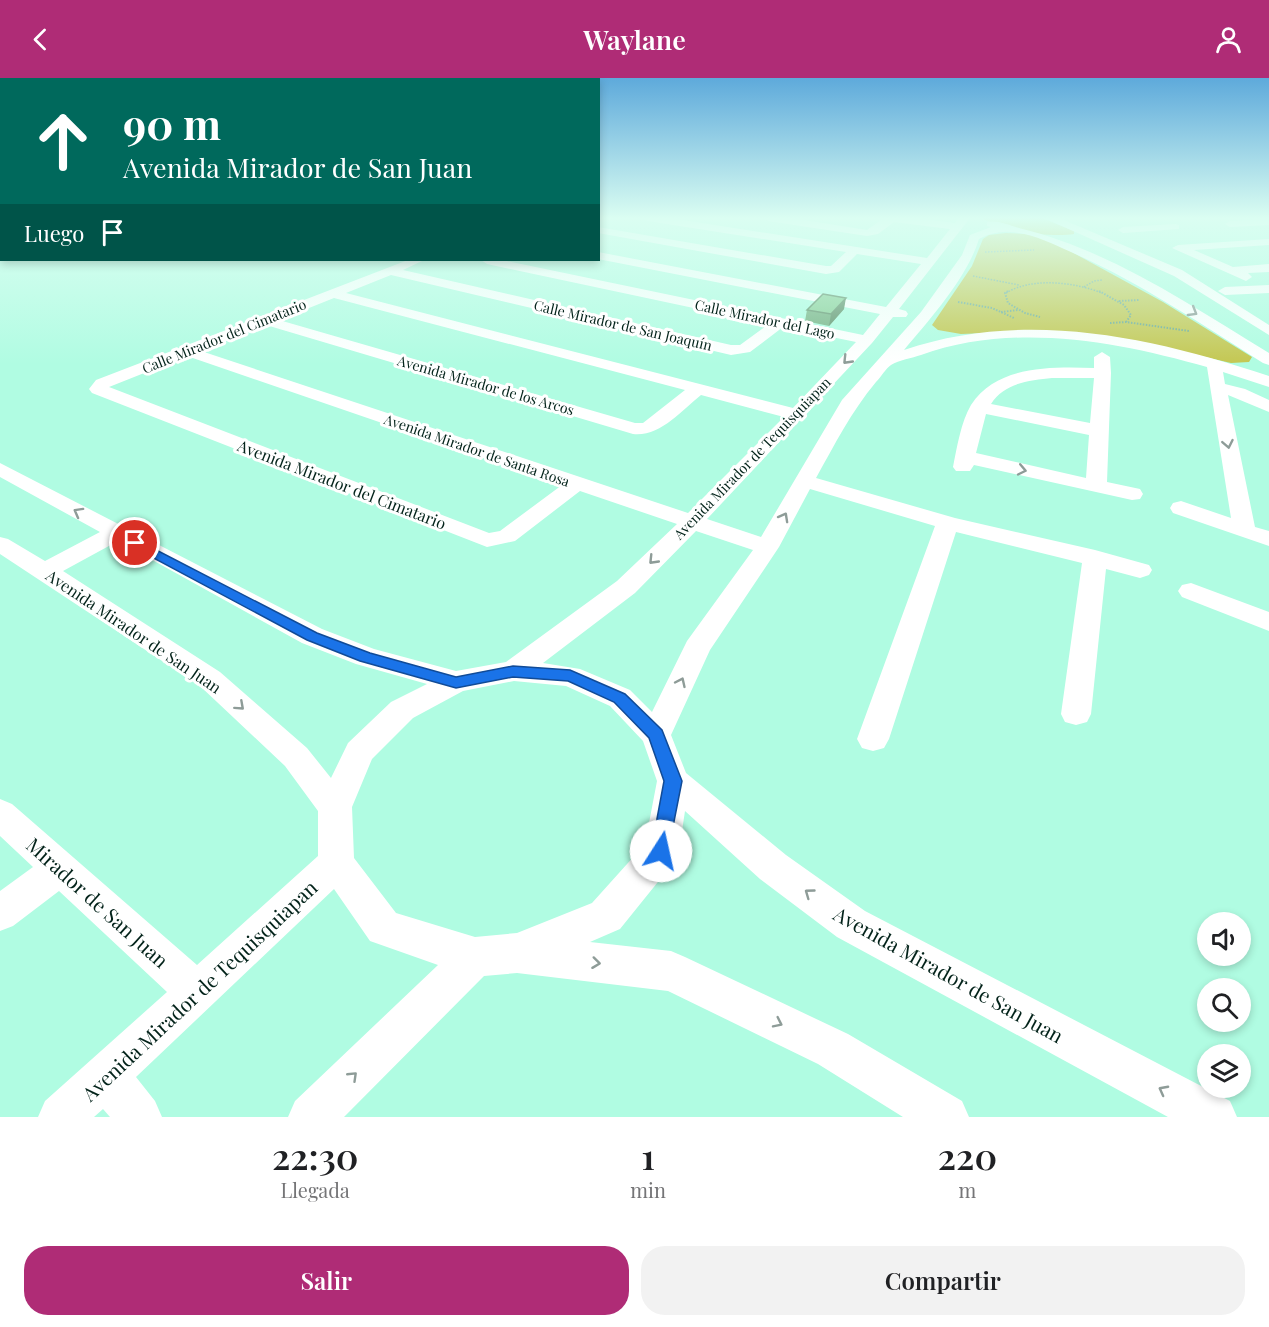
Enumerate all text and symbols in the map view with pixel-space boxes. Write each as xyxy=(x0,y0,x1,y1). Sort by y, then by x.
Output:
text: Waylane xyxy=(583,21,686,57)
icon: back xyxy=(24,23,57,56)
icon: person xyxy=(1212,23,1245,56)
text: 90 m xyxy=(123,95,221,151)
icon: ahead xyxy=(24,102,102,180)
text: Avenida Mirador de San Juan xyxy=(123,149,472,185)
icon: arrive xyxy=(96,216,129,249)
text: Luego xyxy=(24,218,84,248)
street label: Calle Mirador del Cimatario xyxy=(139,294,309,378)
street label: Calle Mirador de San Joaquín xyxy=(532,295,715,355)
street label: Calle Mirador del Lago xyxy=(693,295,837,343)
one-way arrow xyxy=(1187,305,1197,317)
street label: Avenida Mirador de los Arcos xyxy=(395,350,576,419)
one-way arrow xyxy=(844,353,855,364)
street label: Avenida Mirador de Tequisquiapan xyxy=(669,372,835,544)
street label: Avenida Mirador de Santa Rosa xyxy=(381,409,572,491)
street label: Avenida Mirador del Cimatario xyxy=(234,434,449,534)
one-way arrow xyxy=(1221,439,1234,449)
one-way arrow xyxy=(1017,463,1027,476)
one-way arrow xyxy=(74,508,85,519)
one-way arrow xyxy=(777,512,788,523)
pin xyxy=(109,517,160,568)
icon: arrive xyxy=(118,526,151,559)
one-way arrow xyxy=(649,553,660,564)
street label: Avenida Mirador de San Juan xyxy=(41,564,226,698)
one-way arrow xyxy=(674,677,686,688)
one-way arrow xyxy=(233,699,244,710)
position arrow xyxy=(629,819,693,883)
street label: Mirador de San Juan xyxy=(21,831,175,973)
street label: Avenida Mirador de Tequisquiapan xyxy=(75,874,322,1107)
one-way arrow xyxy=(804,890,815,901)
street label: Avenida Mirador de San Juan xyxy=(828,899,1069,1049)
map controls xyxy=(1197,912,1251,1098)
button: sound xyxy=(1197,912,1251,966)
one-way arrow xyxy=(591,956,600,968)
button: search xyxy=(1197,978,1251,1032)
one-way arrow xyxy=(772,1015,783,1027)
button: layers xyxy=(1197,1044,1251,1098)
one-way arrow xyxy=(346,1072,356,1083)
one-way arrow xyxy=(1158,1086,1169,1097)
text: 22:30 xyxy=(272,1131,358,1179)
text: 1 xyxy=(641,1131,655,1179)
text: 220 xyxy=(938,1131,997,1179)
text: Llegada xyxy=(281,1176,350,1203)
text: min xyxy=(630,1176,666,1203)
text: m xyxy=(959,1176,976,1203)
button: Salir xyxy=(24,1246,629,1315)
button: Compartir xyxy=(641,1246,1245,1315)

